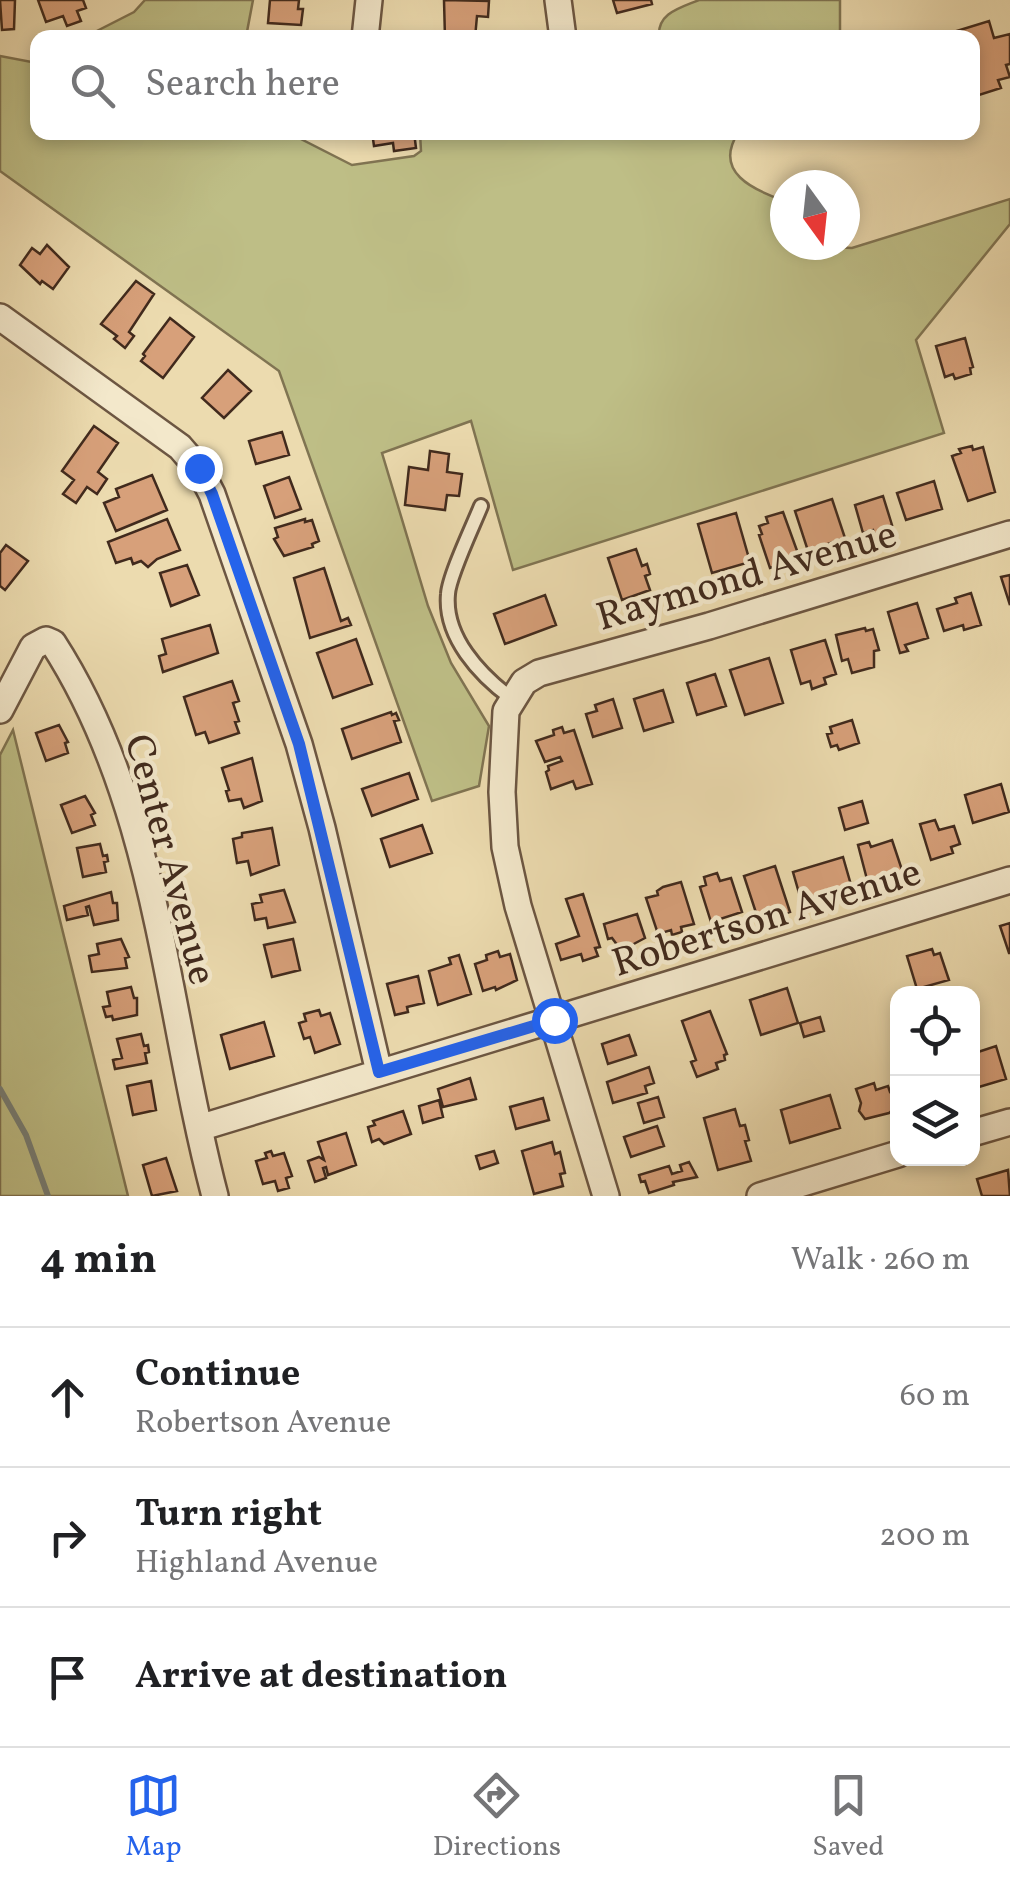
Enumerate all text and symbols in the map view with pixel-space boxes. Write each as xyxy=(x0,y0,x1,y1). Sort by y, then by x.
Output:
search box xyxy=(30,30,980,140)
icon: search xyxy=(65,58,120,113)
text: Search here xyxy=(145,59,340,112)
north arrow xyxy=(770,170,860,260)
route end xyxy=(177,446,223,492)
street label: Raymond Avenue xyxy=(591,508,904,647)
street label: Center Avenue xyxy=(108,729,228,991)
street label: Robertson Avenue xyxy=(606,846,928,993)
map controls xyxy=(890,986,980,1166)
button: locate xyxy=(890,986,980,1076)
route start xyxy=(532,998,578,1044)
button: layers xyxy=(890,1076,980,1166)
text: 4 min xyxy=(40,1232,157,1291)
text: Walk · 260 m xyxy=(791,1239,970,1283)
text: Continue xyxy=(135,1349,300,1402)
icon: ahead xyxy=(40,1370,95,1425)
text: 60 m xyxy=(900,1375,970,1419)
text: Robertson Avenue xyxy=(135,1402,391,1446)
text: Turn right xyxy=(135,1489,322,1542)
icon: right xyxy=(40,1510,95,1565)
text: 200 m xyxy=(879,1515,970,1559)
text: Highland Avenue xyxy=(135,1542,378,1586)
icon: arrive xyxy=(40,1650,95,1705)
text: Arrive at destination xyxy=(135,1651,508,1704)
tab: Map xyxy=(126,1768,182,1867)
tab: Directions xyxy=(433,1768,561,1867)
tab: Saved xyxy=(812,1768,884,1867)

